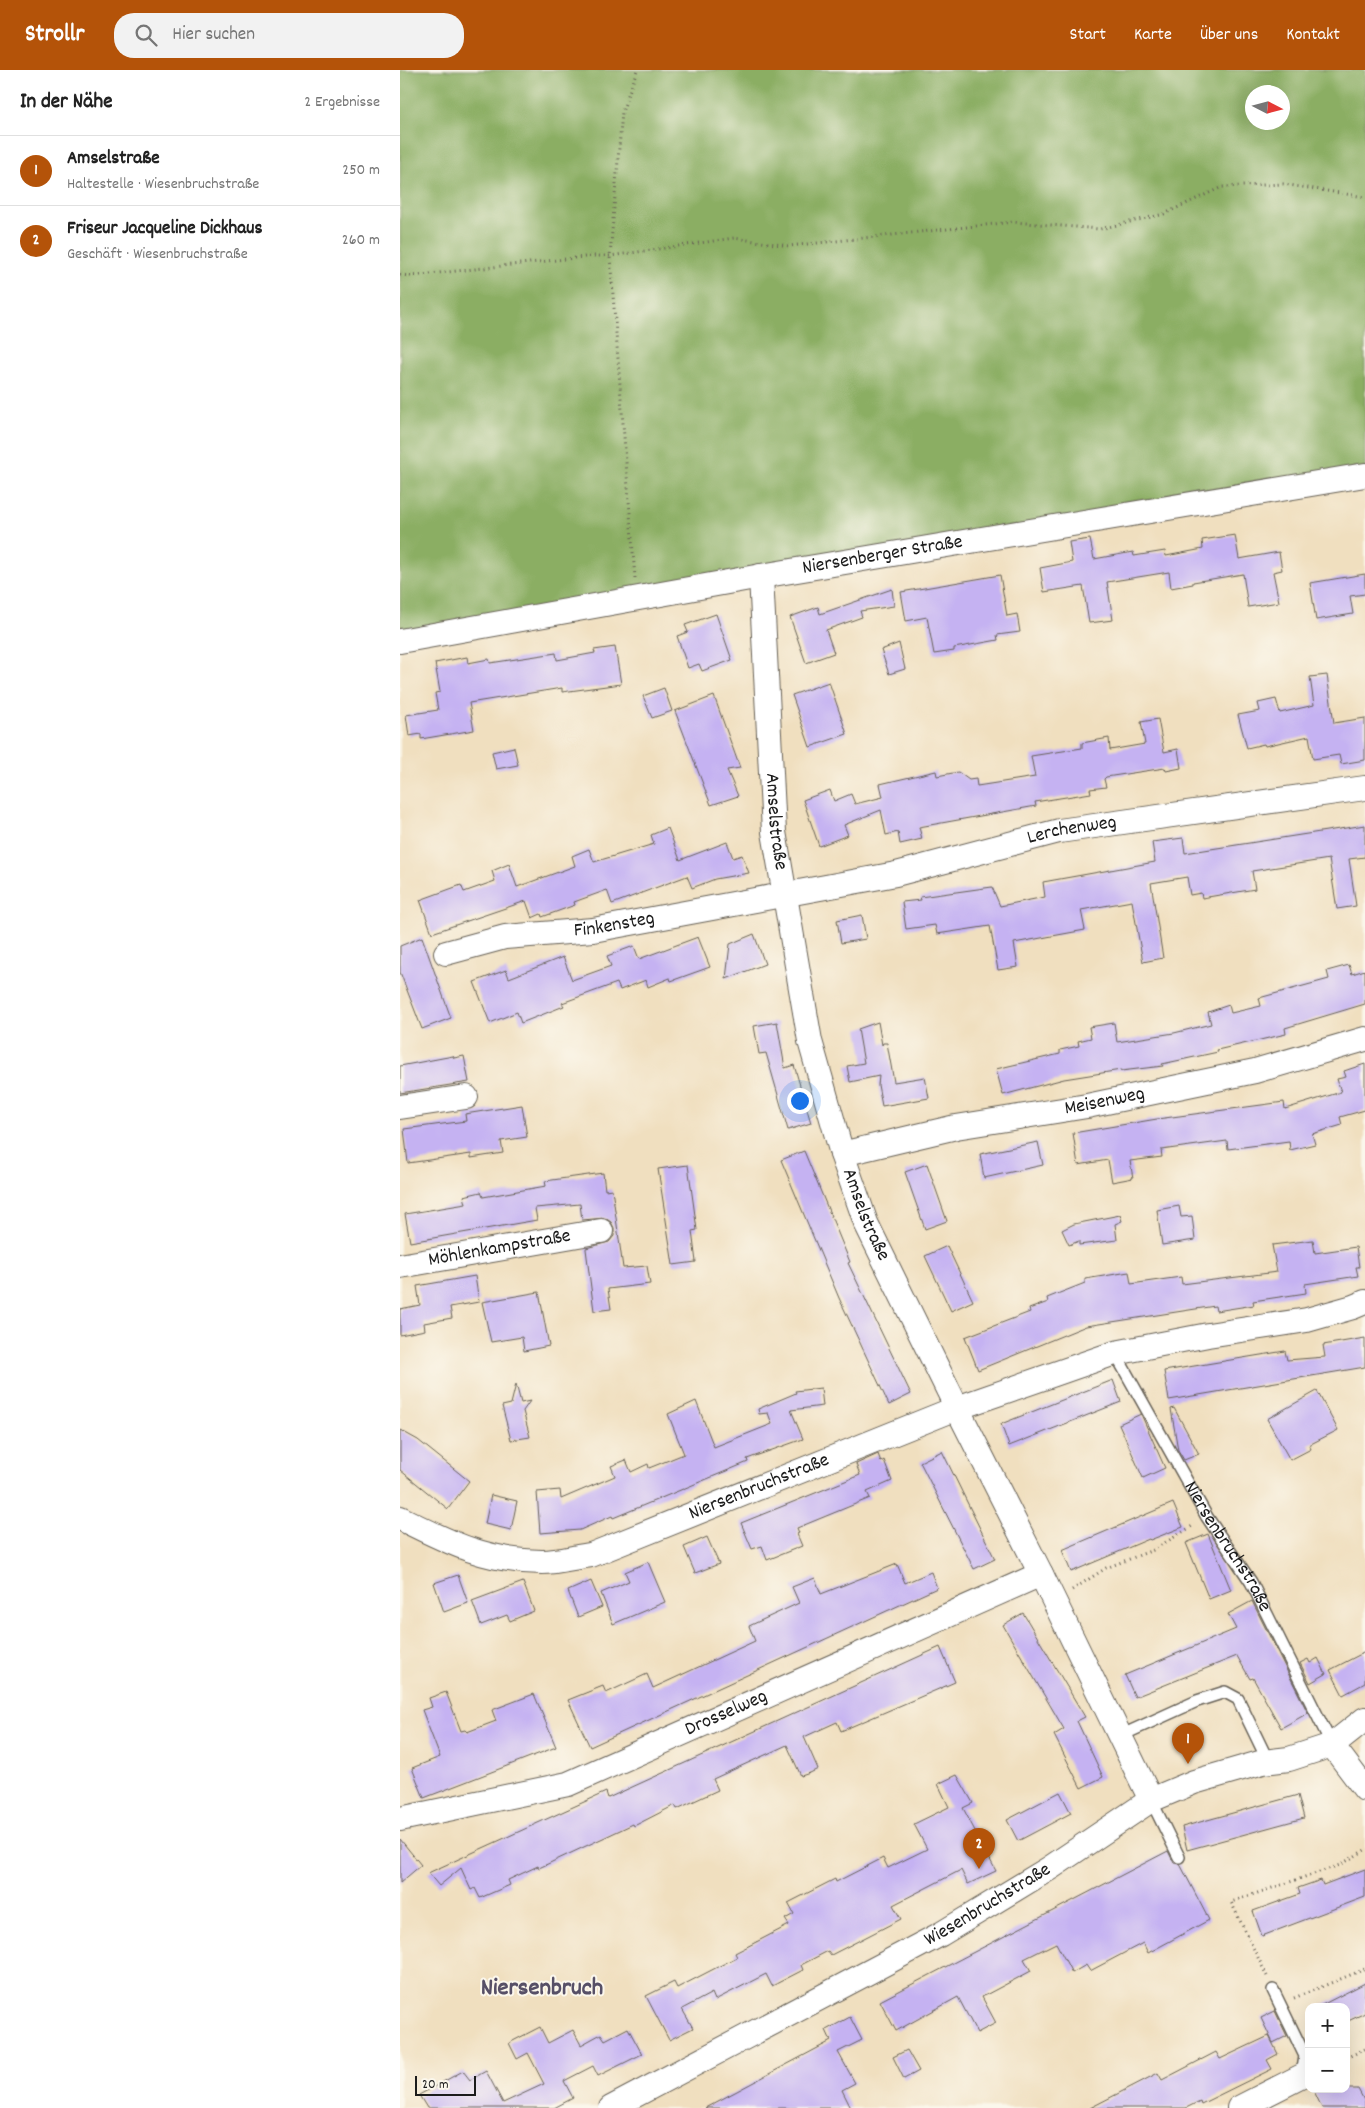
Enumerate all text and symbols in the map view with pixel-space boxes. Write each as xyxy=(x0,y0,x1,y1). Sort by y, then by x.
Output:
search box xyxy=(114,13,464,58)
text: Strollr xyxy=(25,18,84,52)
icon: search xyxy=(132,21,160,49)
text: Hier suchen xyxy=(172,22,255,49)
text: Start xyxy=(1070,23,1106,48)
text: Karte xyxy=(1134,23,1172,48)
text: Über uns xyxy=(1200,23,1258,48)
text: Kontakt xyxy=(1286,23,1340,48)
north arrow xyxy=(1245,85,1290,130)
text: In der Nähe xyxy=(20,88,112,118)
text: 2 Ergebnisse xyxy=(304,91,380,114)
text: Amselstraße xyxy=(67,146,160,173)
text: 1 xyxy=(34,159,38,182)
text: 250 m xyxy=(342,159,380,182)
text: Haltestelle · Wiesenbruchstraße xyxy=(67,173,259,196)
text: Friseur Jacqueline Dickhaus xyxy=(67,216,262,243)
text: 2 xyxy=(33,229,40,252)
text: 260 m xyxy=(342,229,380,252)
text: Geschäft · Wiesenbruchstraße xyxy=(67,243,248,266)
street label: Niersenberger Straße xyxy=(800,528,965,583)
street label: Amselstraße xyxy=(757,772,794,872)
street label: Lerchenweg xyxy=(1024,809,1118,853)
street label: Finkensteg xyxy=(573,905,657,945)
street label: Meisenweg xyxy=(1063,1080,1147,1123)
your location xyxy=(787,1088,813,1114)
street label: Amselstraße xyxy=(834,1165,897,1266)
street label: Möhlenkampstraße xyxy=(426,1222,573,1275)
street label: Niersenbruchstraße xyxy=(685,1447,834,1528)
street label: Niersenbruchstraße xyxy=(1176,1476,1278,1617)
street label: Drosselweg xyxy=(681,1683,772,1744)
pin: 1 xyxy=(1172,1723,1204,1764)
pin: 2 xyxy=(963,1828,995,1869)
street label: Wiesenbruchstraße xyxy=(920,1856,1057,1954)
district label: Niersenbruch xyxy=(481,1971,603,2007)
map controls xyxy=(1305,2003,1350,2093)
button: + xyxy=(1305,2003,1350,2048)
button: − xyxy=(1305,2048,1350,2093)
scale bar xyxy=(415,2073,476,2096)
text: 20 m xyxy=(422,2075,449,2095)

